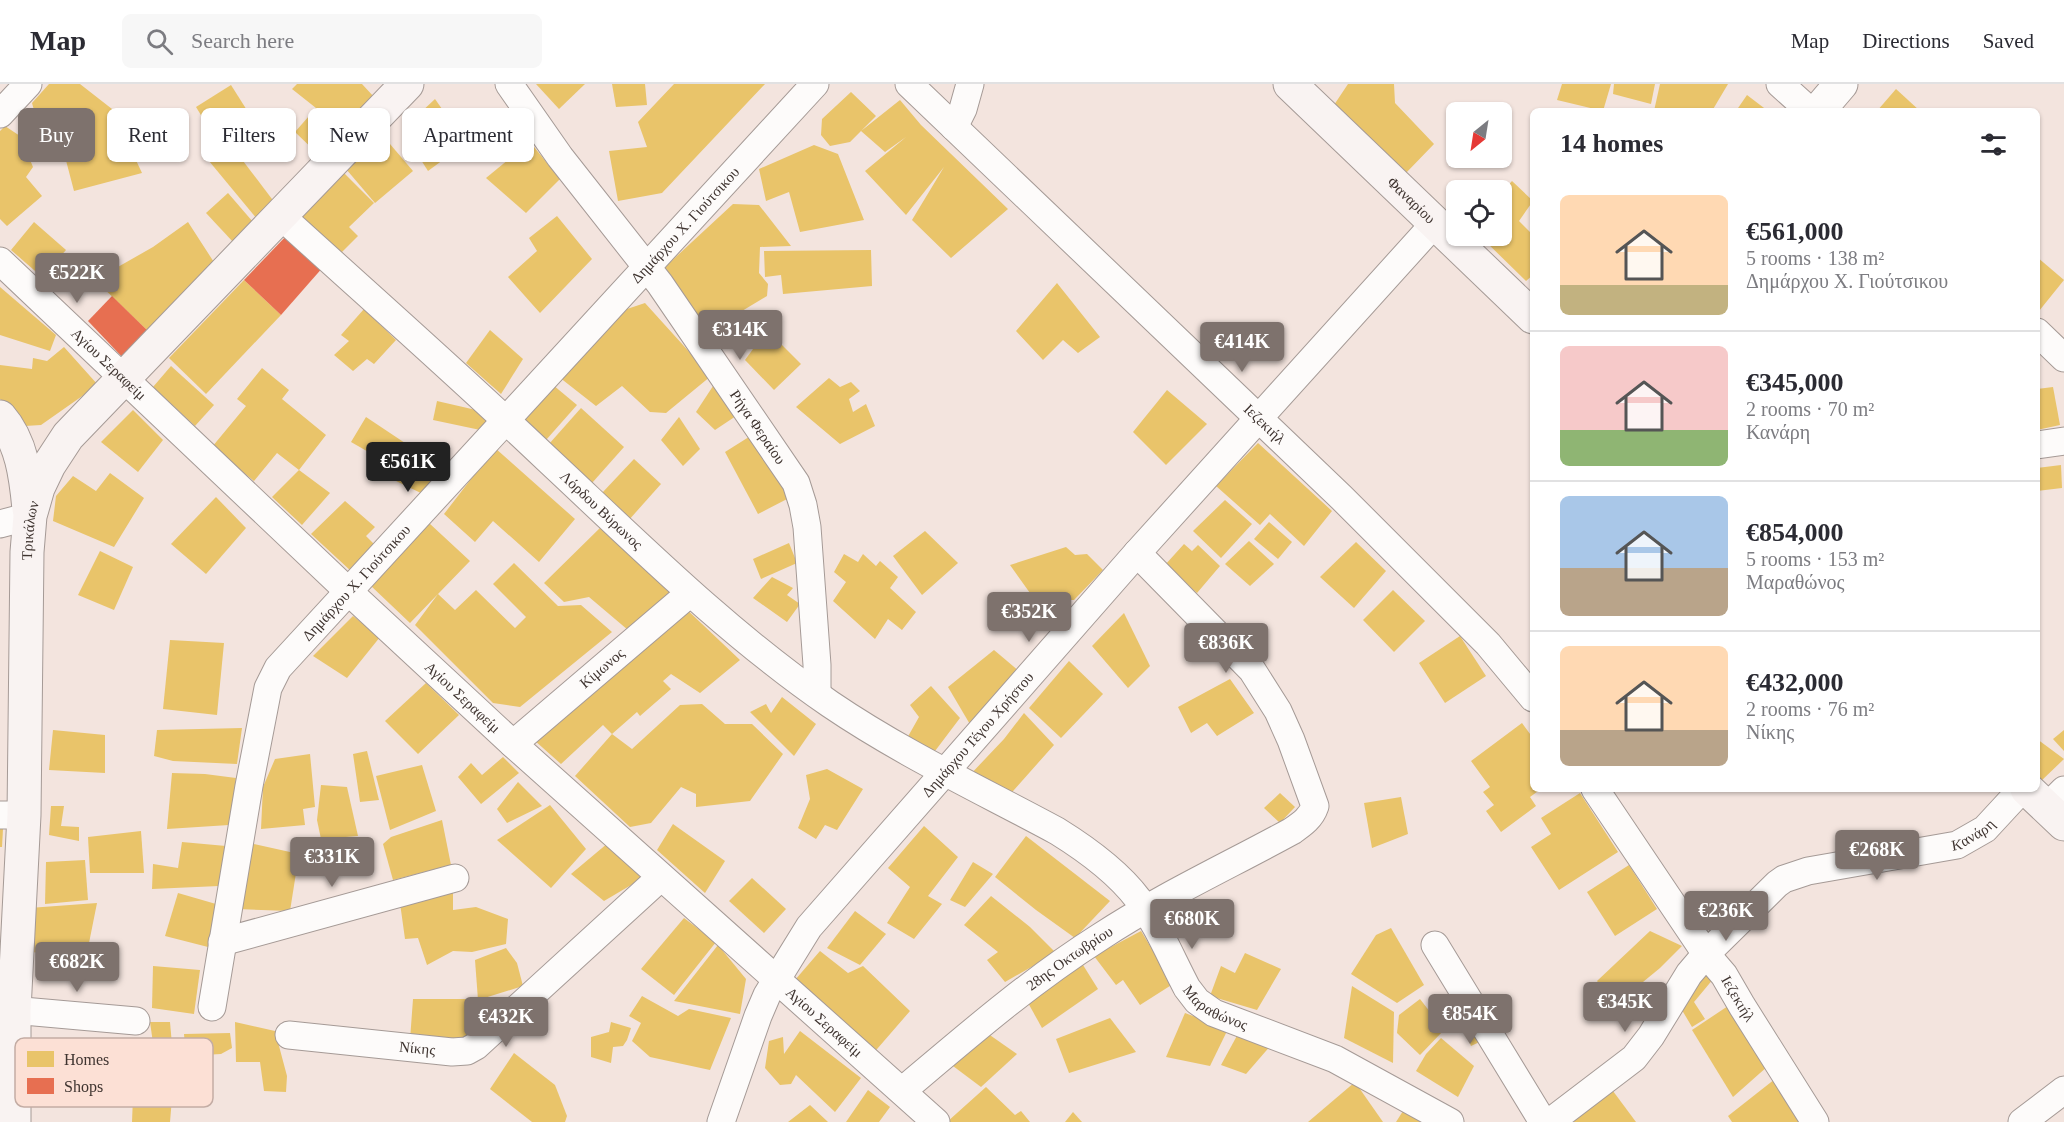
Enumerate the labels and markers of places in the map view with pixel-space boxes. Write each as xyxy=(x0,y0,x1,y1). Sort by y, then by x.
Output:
pin: €522K xyxy=(35,253,119,304)
pin: €314K xyxy=(698,310,782,361)
pin: €414K xyxy=(1200,322,1284,373)
pin: €561K xyxy=(366,442,450,493)
pin: €352K xyxy=(987,592,1071,643)
pin: €836K xyxy=(1184,623,1268,674)
pin: €268K xyxy=(1835,830,1919,881)
pin: €331K xyxy=(290,837,374,888)
pin: €236K xyxy=(1684,891,1768,942)
pin: €680K xyxy=(1150,899,1234,950)
pin: €682K xyxy=(35,942,119,993)
pin: €345K xyxy=(1583,982,1667,1033)
pin: €854K xyxy=(1428,994,1512,1045)
pin: €432K xyxy=(464,997,548,1048)

